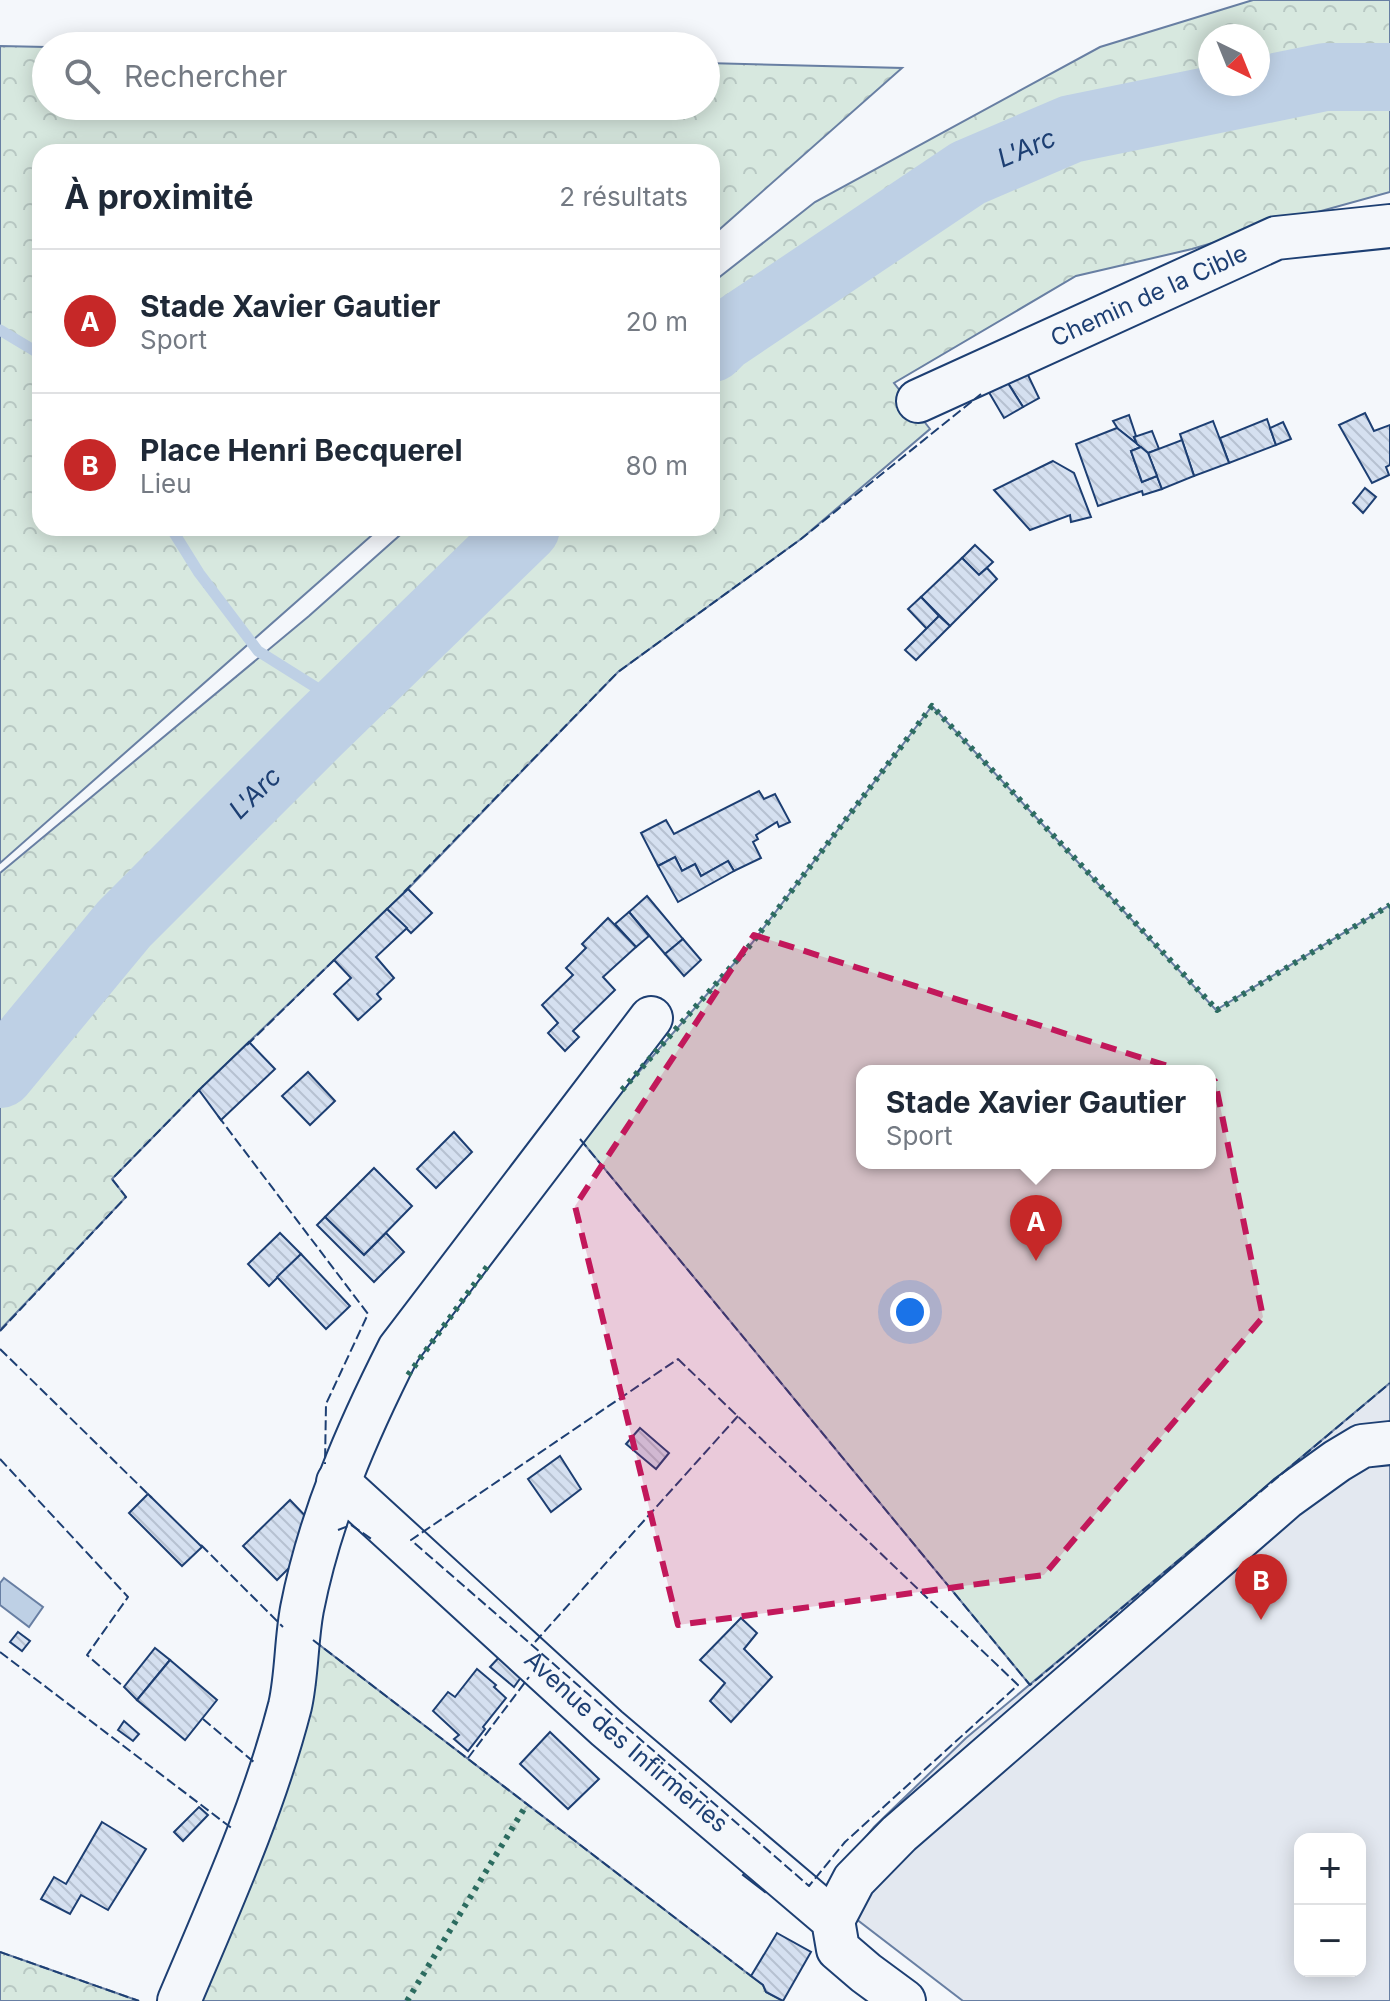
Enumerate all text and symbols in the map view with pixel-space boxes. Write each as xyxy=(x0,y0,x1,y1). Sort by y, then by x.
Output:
north arrow xyxy=(1198,24,1270,96)
search box xyxy=(32,32,720,120)
icon: search xyxy=(60,54,104,98)
text: Rechercher xyxy=(124,58,287,94)
water label: L'Arc xyxy=(993,121,1060,174)
text: À proximité xyxy=(64,176,254,217)
text: 2 résultats xyxy=(559,181,688,212)
street label: Chemin de la Cible xyxy=(1046,238,1252,353)
text: Stade Xavier Gautier xyxy=(140,288,441,324)
text: A xyxy=(80,306,100,337)
text: 20 m xyxy=(626,306,688,337)
text: Sport xyxy=(140,324,207,355)
text: Place Henri Becquerel xyxy=(140,432,463,468)
text: B xyxy=(81,450,99,481)
text: 80 m xyxy=(625,450,688,481)
text: Lieu xyxy=(140,468,192,499)
water label: L'Arc xyxy=(222,760,287,825)
popup xyxy=(856,1065,1216,1169)
text: Stade Xavier Gautier xyxy=(886,1084,1186,1120)
text: Sport xyxy=(886,1120,953,1151)
pin: A xyxy=(1010,1195,1062,1261)
your location xyxy=(890,1292,930,1332)
pin: B xyxy=(1235,1554,1287,1620)
street label: Avenue des Infirmeries xyxy=(519,1645,734,1838)
map controls xyxy=(1294,1833,1366,1977)
button: + xyxy=(1294,1833,1366,1905)
button: − xyxy=(1294,1905,1366,1977)

